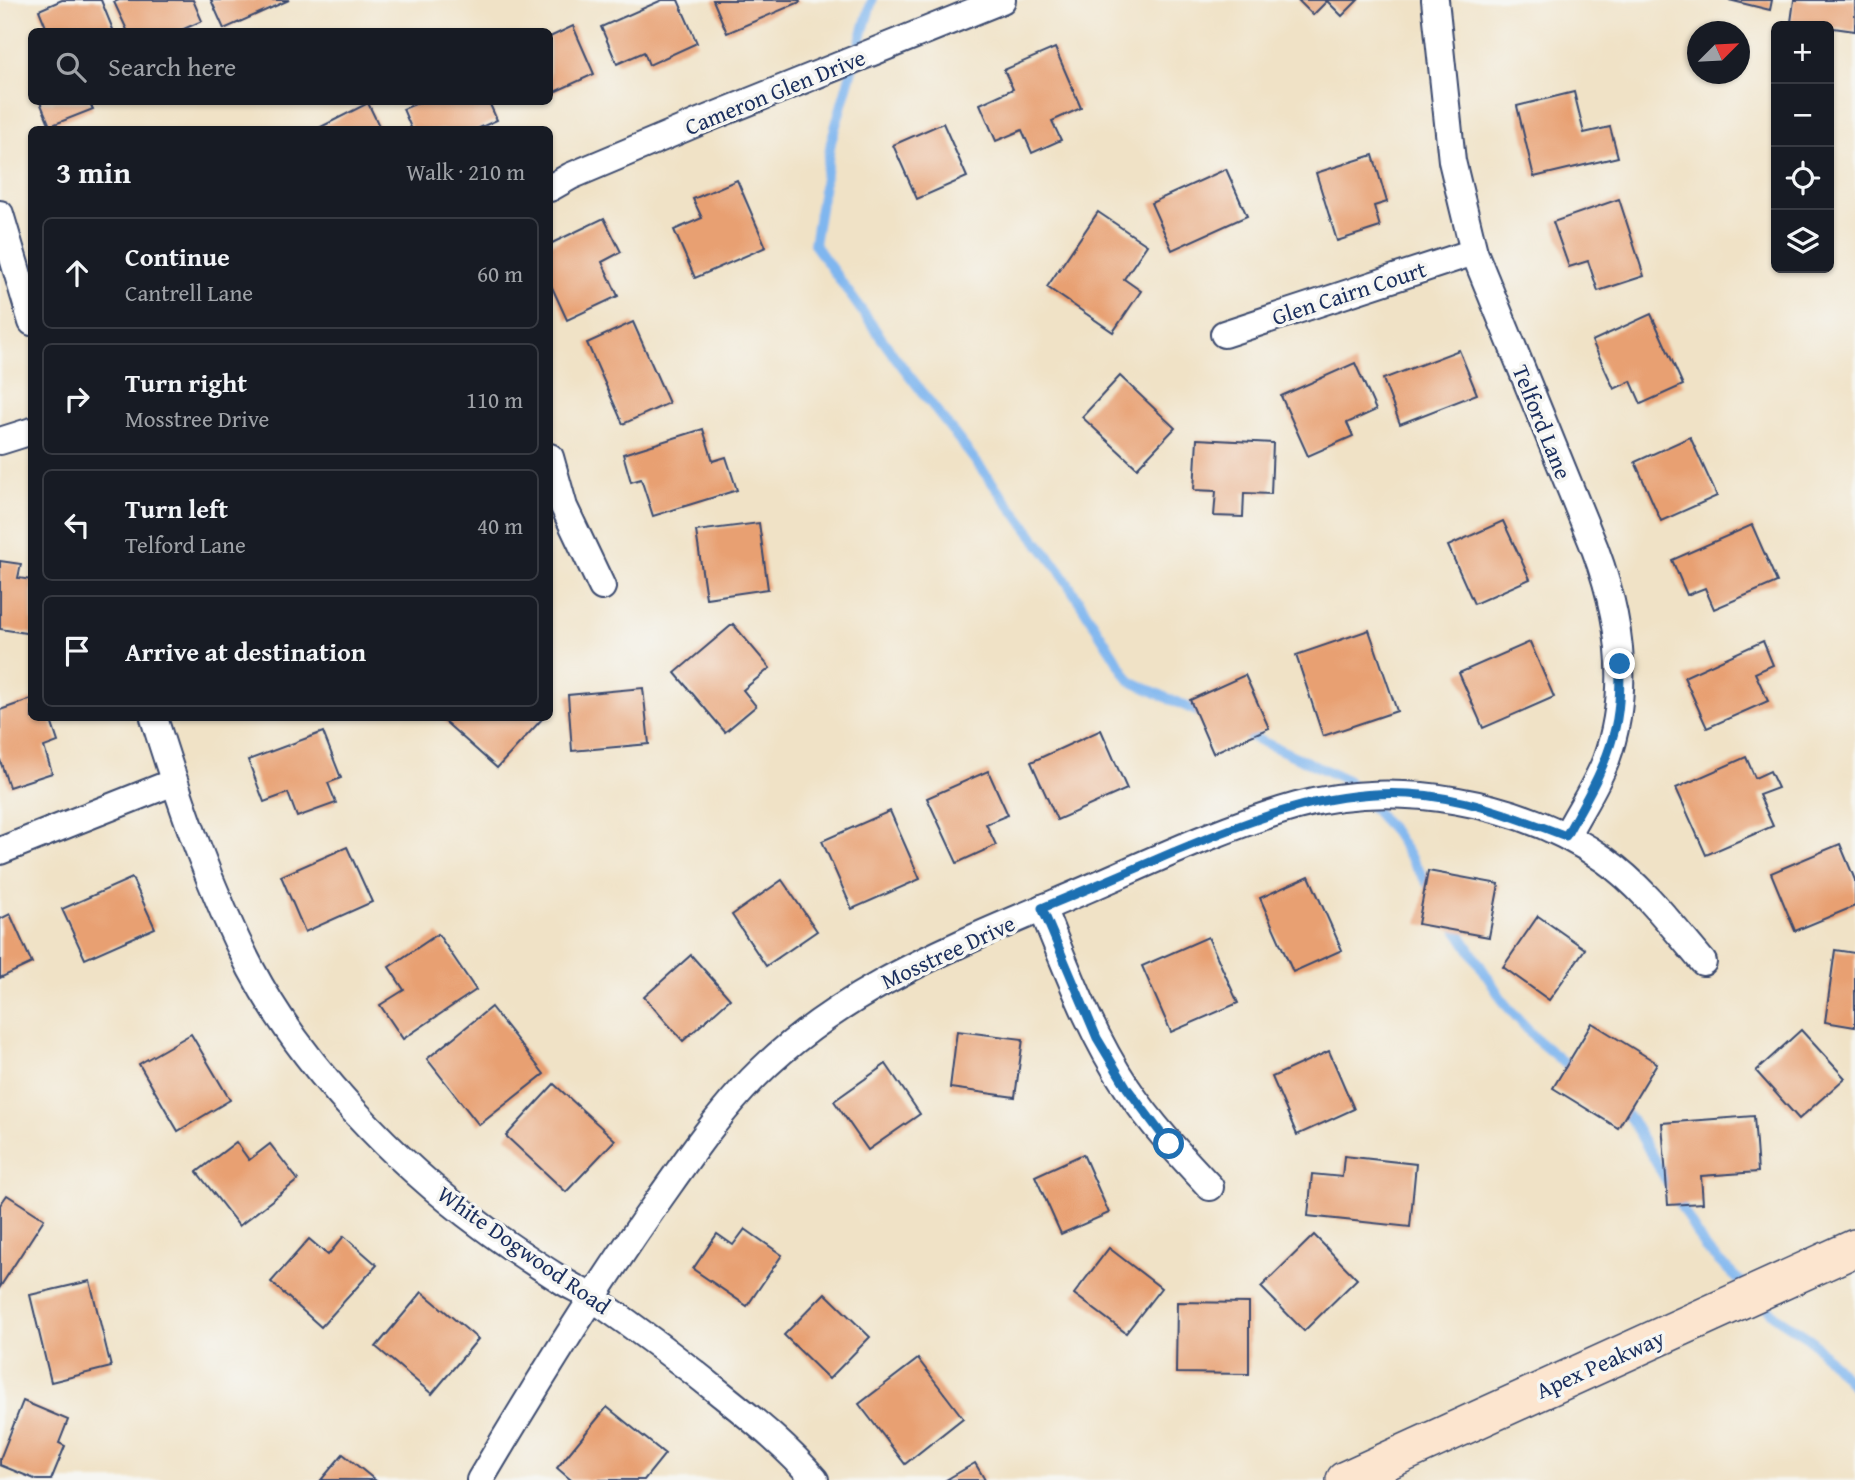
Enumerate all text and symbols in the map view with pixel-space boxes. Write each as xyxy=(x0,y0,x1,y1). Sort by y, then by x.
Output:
north arrow xyxy=(1687,21,1750,84)
map controls xyxy=(1771,21,1834,273)
button: + xyxy=(1771,21,1834,84)
search box xyxy=(28,28,553,105)
street label: Cameron Glen Drive xyxy=(680,40,870,143)
text: Search here xyxy=(108,47,236,86)
icon: search xyxy=(52,48,90,86)
button: − xyxy=(1771,84,1834,147)
button: locate xyxy=(1771,147,1834,210)
text: 3 min xyxy=(56,150,131,194)
text: Walk · 210 m xyxy=(406,155,525,188)
button: layers xyxy=(1771,210,1834,273)
text: Continue xyxy=(125,237,230,276)
street label: Glen Cairn Court xyxy=(1267,252,1430,333)
icon: ahead xyxy=(58,254,96,292)
text: 60 m xyxy=(477,257,523,290)
text: Cantrell Lane xyxy=(125,276,253,309)
street label: Telford Lane xyxy=(1505,360,1580,484)
text: Turn right xyxy=(125,363,247,402)
icon: right xyxy=(58,380,96,418)
text: 110 m xyxy=(466,383,523,416)
text: Mosstree Drive xyxy=(125,402,269,435)
text: Turn left xyxy=(125,489,228,528)
icon: left xyxy=(58,506,96,544)
text: 40 m xyxy=(477,509,523,542)
text: Telford Lane xyxy=(125,528,246,561)
icon: arrive xyxy=(58,632,96,670)
text: Arrive at destination xyxy=(125,632,366,671)
route end xyxy=(1604,648,1635,679)
street label: Mosstree Drive xyxy=(875,906,1020,997)
route start xyxy=(1153,1128,1184,1159)
street label: White Dogwood Road xyxy=(431,1177,618,1322)
street label: Apex Peakway xyxy=(1530,1320,1670,1407)

